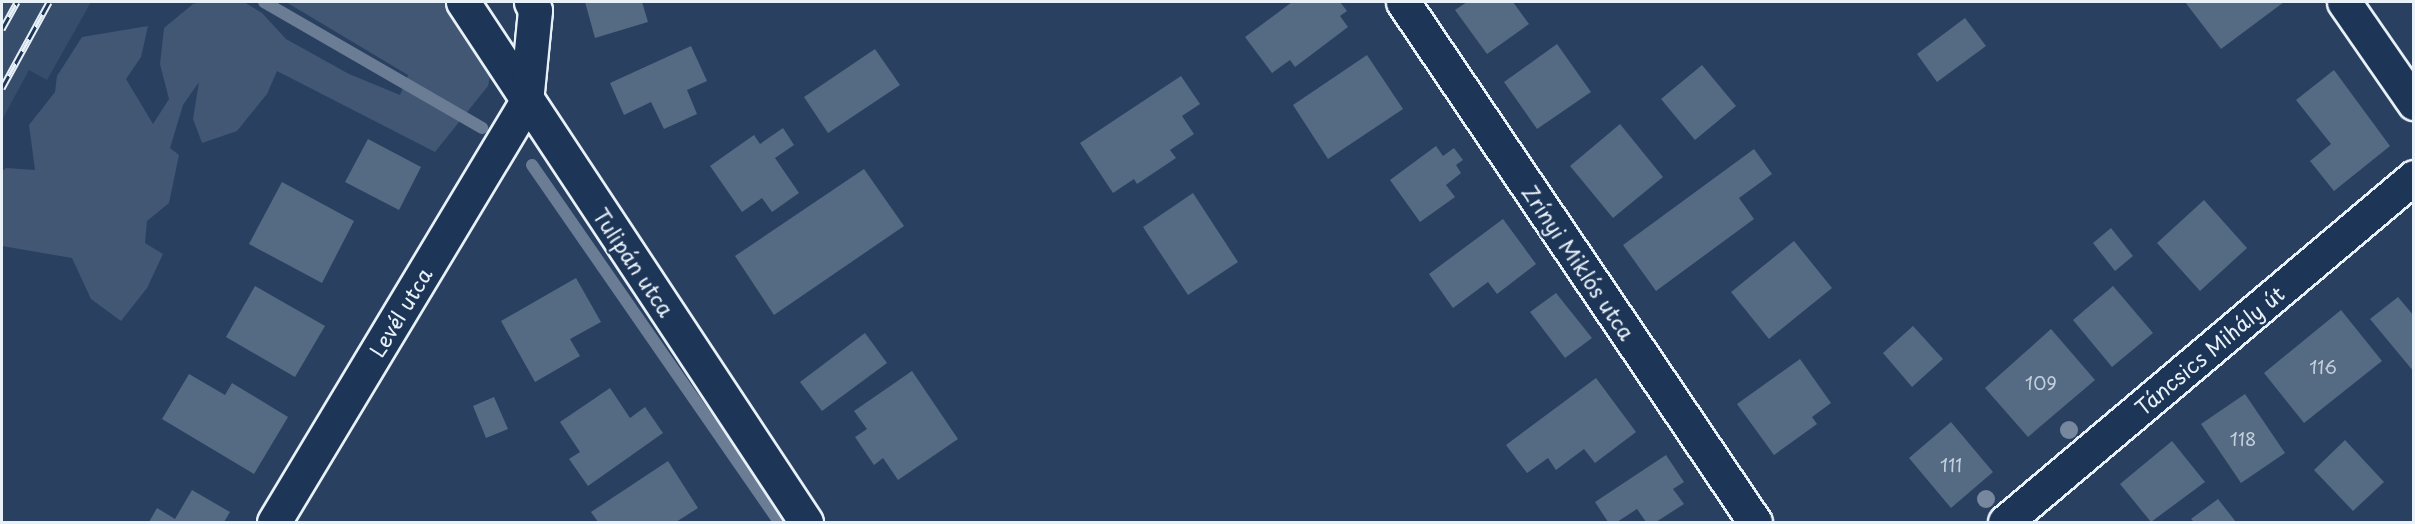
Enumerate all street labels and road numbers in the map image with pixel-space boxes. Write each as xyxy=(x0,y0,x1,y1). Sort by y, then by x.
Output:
street label: Zrínyi Miklós utca xyxy=(1518,179,1640,345)
street label: Tulipán utca xyxy=(588,203,680,321)
street label: Levél utca xyxy=(363,262,437,362)
street label: Táncsics Mihály út xyxy=(2129,280,2289,420)

